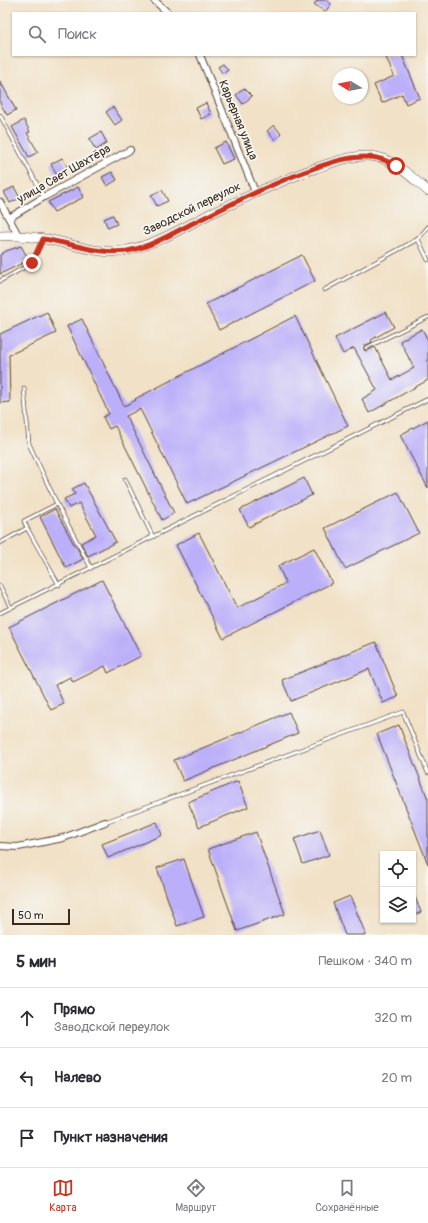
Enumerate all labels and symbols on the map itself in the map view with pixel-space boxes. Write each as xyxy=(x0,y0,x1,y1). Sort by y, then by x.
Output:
north arrow xyxy=(332,68,368,104)
street label: Карьерная улица xyxy=(215,78,261,163)
street label: улица Свет Шахтёра xyxy=(14,141,114,207)
route start xyxy=(387,157,405,175)
street label: Заводской переулок xyxy=(141,179,243,239)
route end xyxy=(23,254,41,272)
scale bar xyxy=(12,907,70,926)

